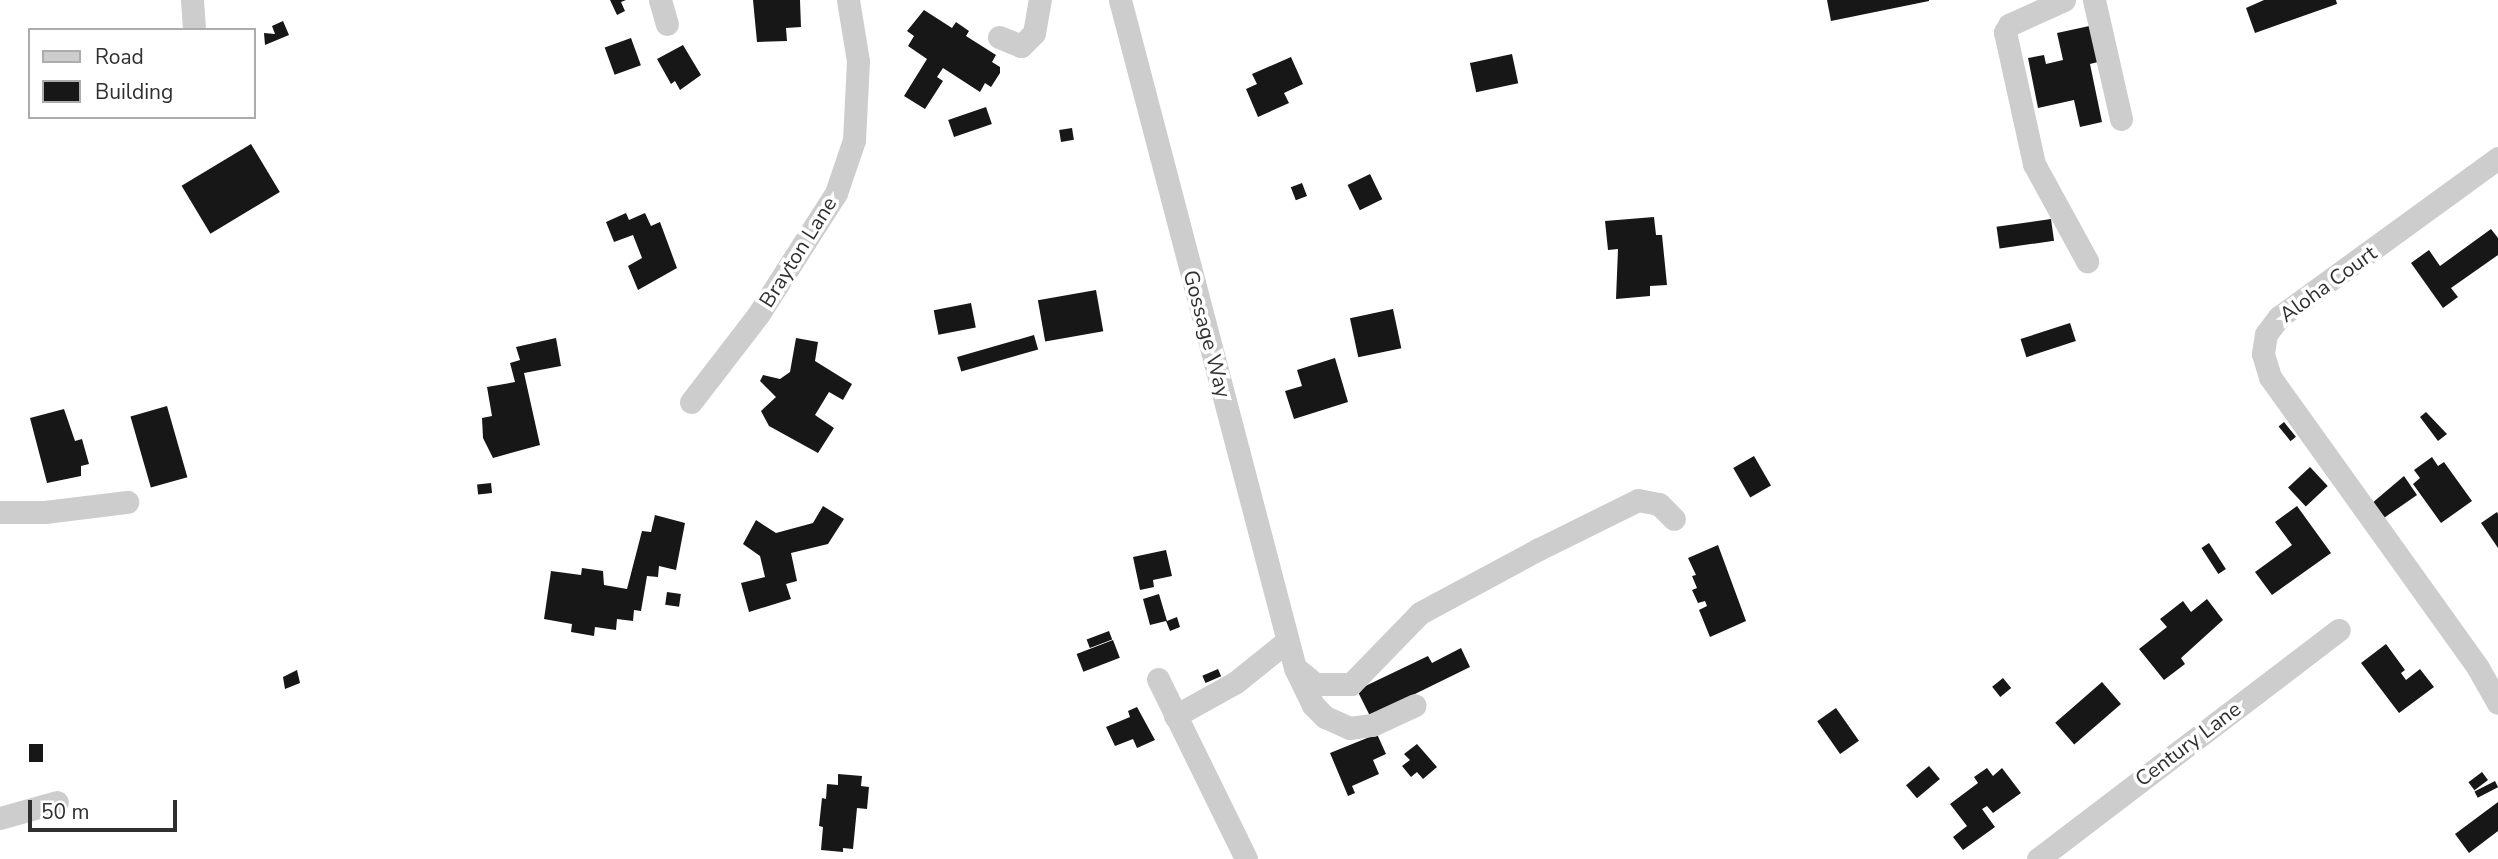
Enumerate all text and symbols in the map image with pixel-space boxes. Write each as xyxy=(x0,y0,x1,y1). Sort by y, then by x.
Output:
legend xyxy=(28,28,256,119)
text: Road xyxy=(95,43,144,71)
text: Building xyxy=(95,78,173,106)
street label: Brayton Lane xyxy=(754,192,842,312)
street label: Aloha Court xyxy=(2275,240,2381,328)
street label: Gossage Way xyxy=(1178,268,1236,400)
street label: Century Lane xyxy=(2130,696,2246,792)
scale bar xyxy=(32,786,180,830)
text: 50 m xyxy=(41,798,90,826)

